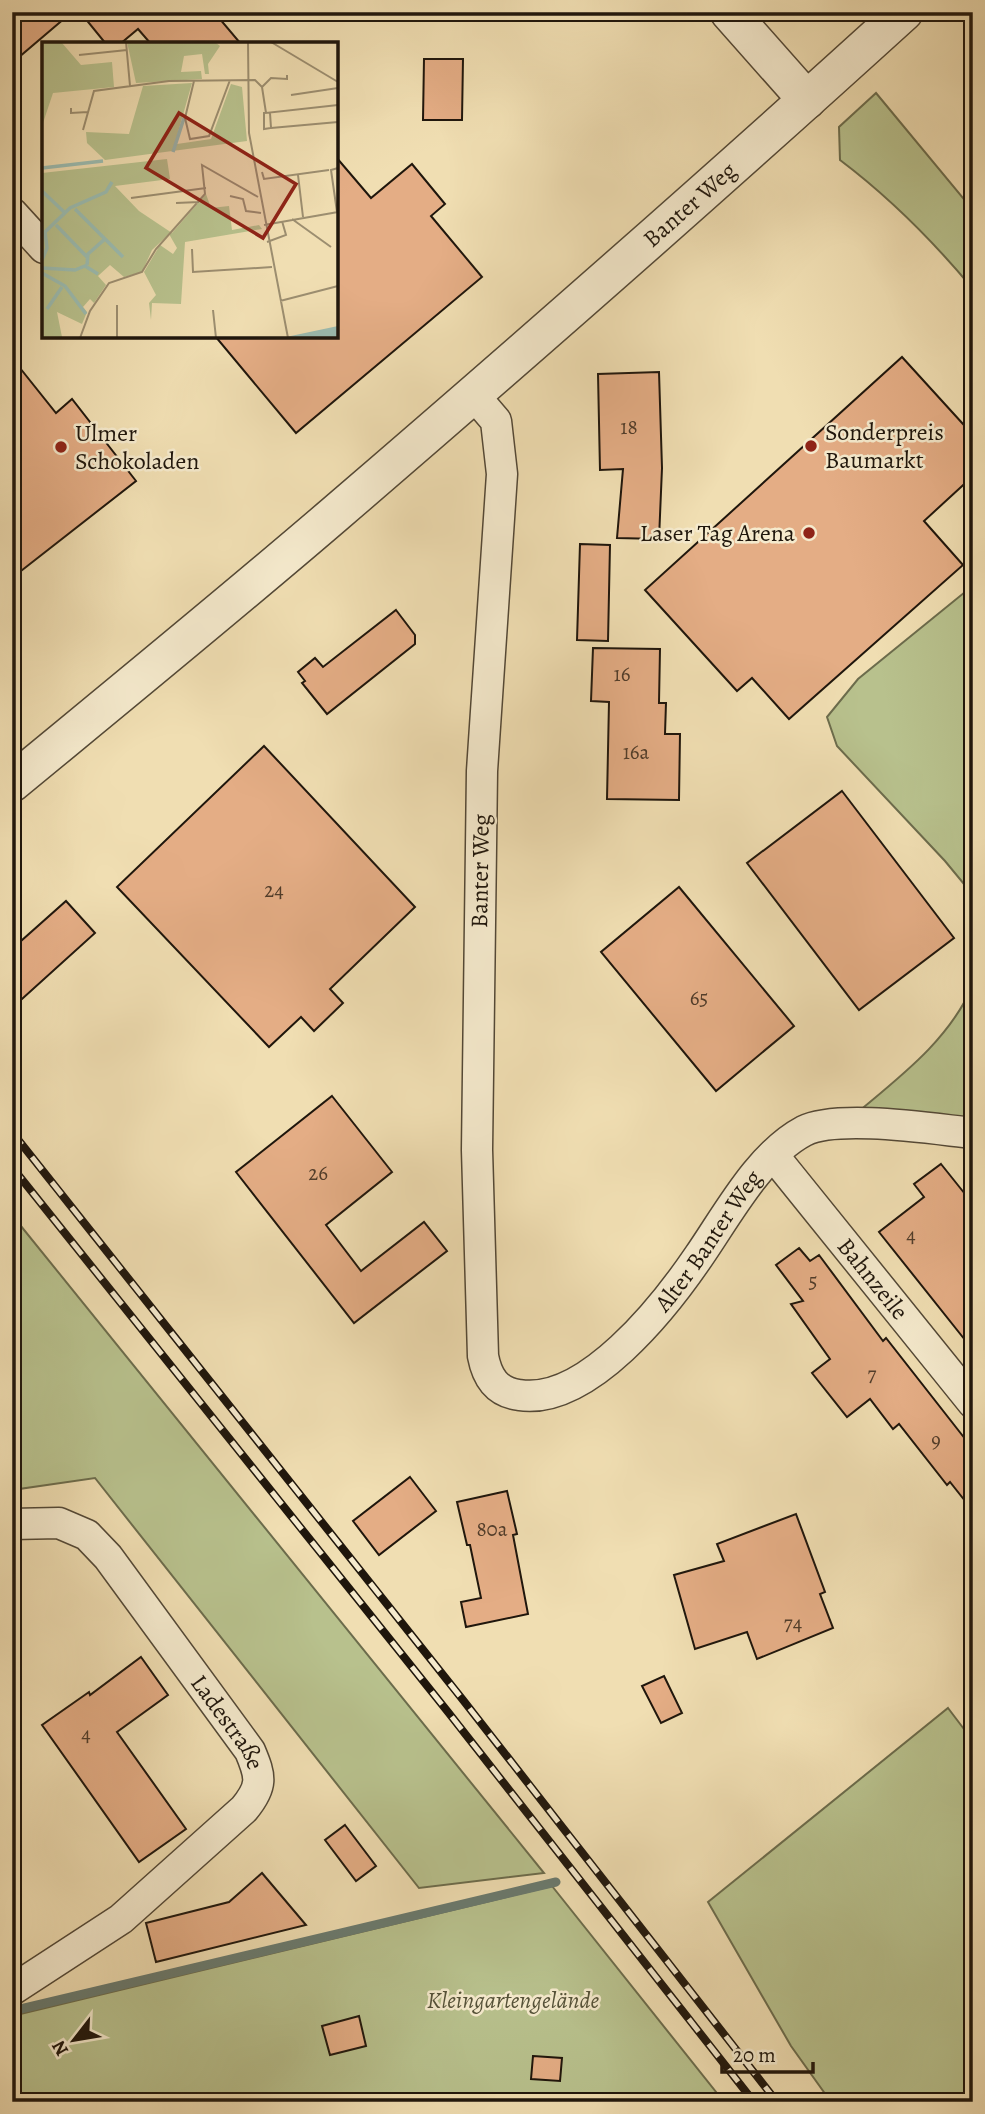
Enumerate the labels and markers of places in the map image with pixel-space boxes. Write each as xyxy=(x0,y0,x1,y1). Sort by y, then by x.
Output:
place label: Sonderpreis Baumarkt xyxy=(825,416,944,476)
place label: Ulmer Schokoladen xyxy=(75,417,199,477)
marker: Sonderpreis Baumarkt xyxy=(803,438,819,454)
marker: Ulmer Schokoladen xyxy=(53,439,69,455)
place label: Laser Tag Arena xyxy=(640,517,796,549)
marker: Laser Tag Arena xyxy=(801,525,817,541)

